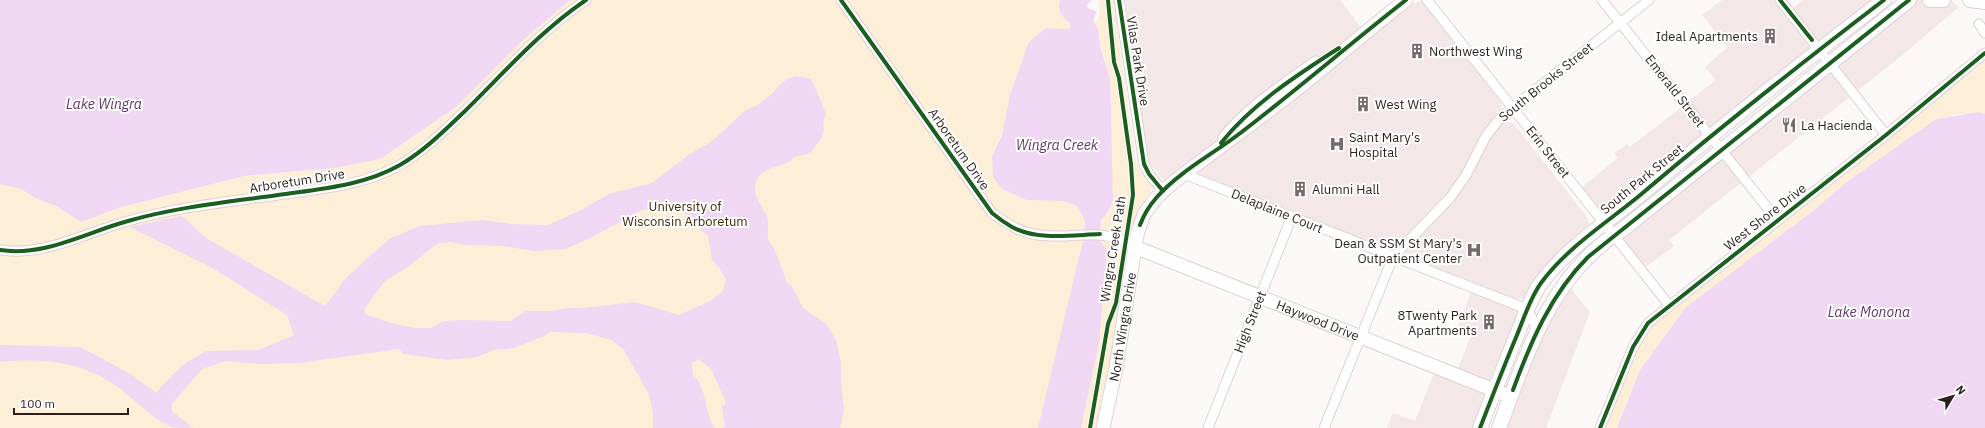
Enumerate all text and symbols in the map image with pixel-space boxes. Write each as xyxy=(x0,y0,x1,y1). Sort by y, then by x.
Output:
street label: Vilas Park Drive xyxy=(1123,15,1153,107)
building icon: Ideal Apartments xyxy=(1761,27,1779,45)
place label: Ideal Apartments xyxy=(1656,28,1758,45)
street label: South Brooks Street xyxy=(1495,39,1597,125)
building icon: Northwest Wing xyxy=(1408,42,1426,60)
place label: Northwest Wing xyxy=(1429,43,1522,60)
street label: Emerald Street xyxy=(1641,51,1709,131)
water label: Lake Wingra xyxy=(66,95,142,113)
building icon: West Wing xyxy=(1354,95,1372,113)
place label: West Wing xyxy=(1375,96,1437,113)
street label: Arboretum Drive xyxy=(924,105,994,193)
restaurant icon: La Hacienda xyxy=(1780,116,1798,134)
place label: La Hacienda xyxy=(1801,117,1872,134)
street label: Erin Street xyxy=(1522,122,1574,182)
place label: Saint Mary's Hospital xyxy=(1349,129,1420,161)
hospital icon: Saint Mary's Hospital xyxy=(1328,135,1346,153)
water label: Wingra Creek xyxy=(1016,136,1099,154)
street label: South Park Street xyxy=(1597,140,1687,218)
street label: Arboretum Drive xyxy=(248,165,346,197)
building icon: Alumni Hall xyxy=(1291,180,1309,198)
street label: West Shore Drive xyxy=(1720,180,1810,254)
place label: Alumni Hall xyxy=(1312,181,1380,198)
street label: Delaplaine Court xyxy=(1229,185,1325,237)
street label: Wingra Creek Path xyxy=(1096,195,1130,303)
park label: University of Wisconsin Arboretum xyxy=(622,198,748,230)
place label: Dean & SSM St Mary's Outpatient Center xyxy=(1334,235,1462,267)
hospital icon: Dean & SSM St Mary's Outpatient Center xyxy=(1465,241,1483,259)
street label: North Wingra Drive xyxy=(1105,271,1139,383)
street label: High Street xyxy=(1230,288,1270,356)
street label: Haywood Drive xyxy=(1274,296,1362,344)
water label: Lake Monona xyxy=(1828,303,1910,321)
place label: 8Twenty Park Apartments xyxy=(1397,307,1477,339)
building icon: 8Twenty Park Apartments xyxy=(1480,313,1498,331)
north arrow xyxy=(1933,376,1973,416)
text: N xyxy=(1953,382,1969,397)
scale bar xyxy=(14,390,128,416)
text: 100 m xyxy=(20,396,55,411)

